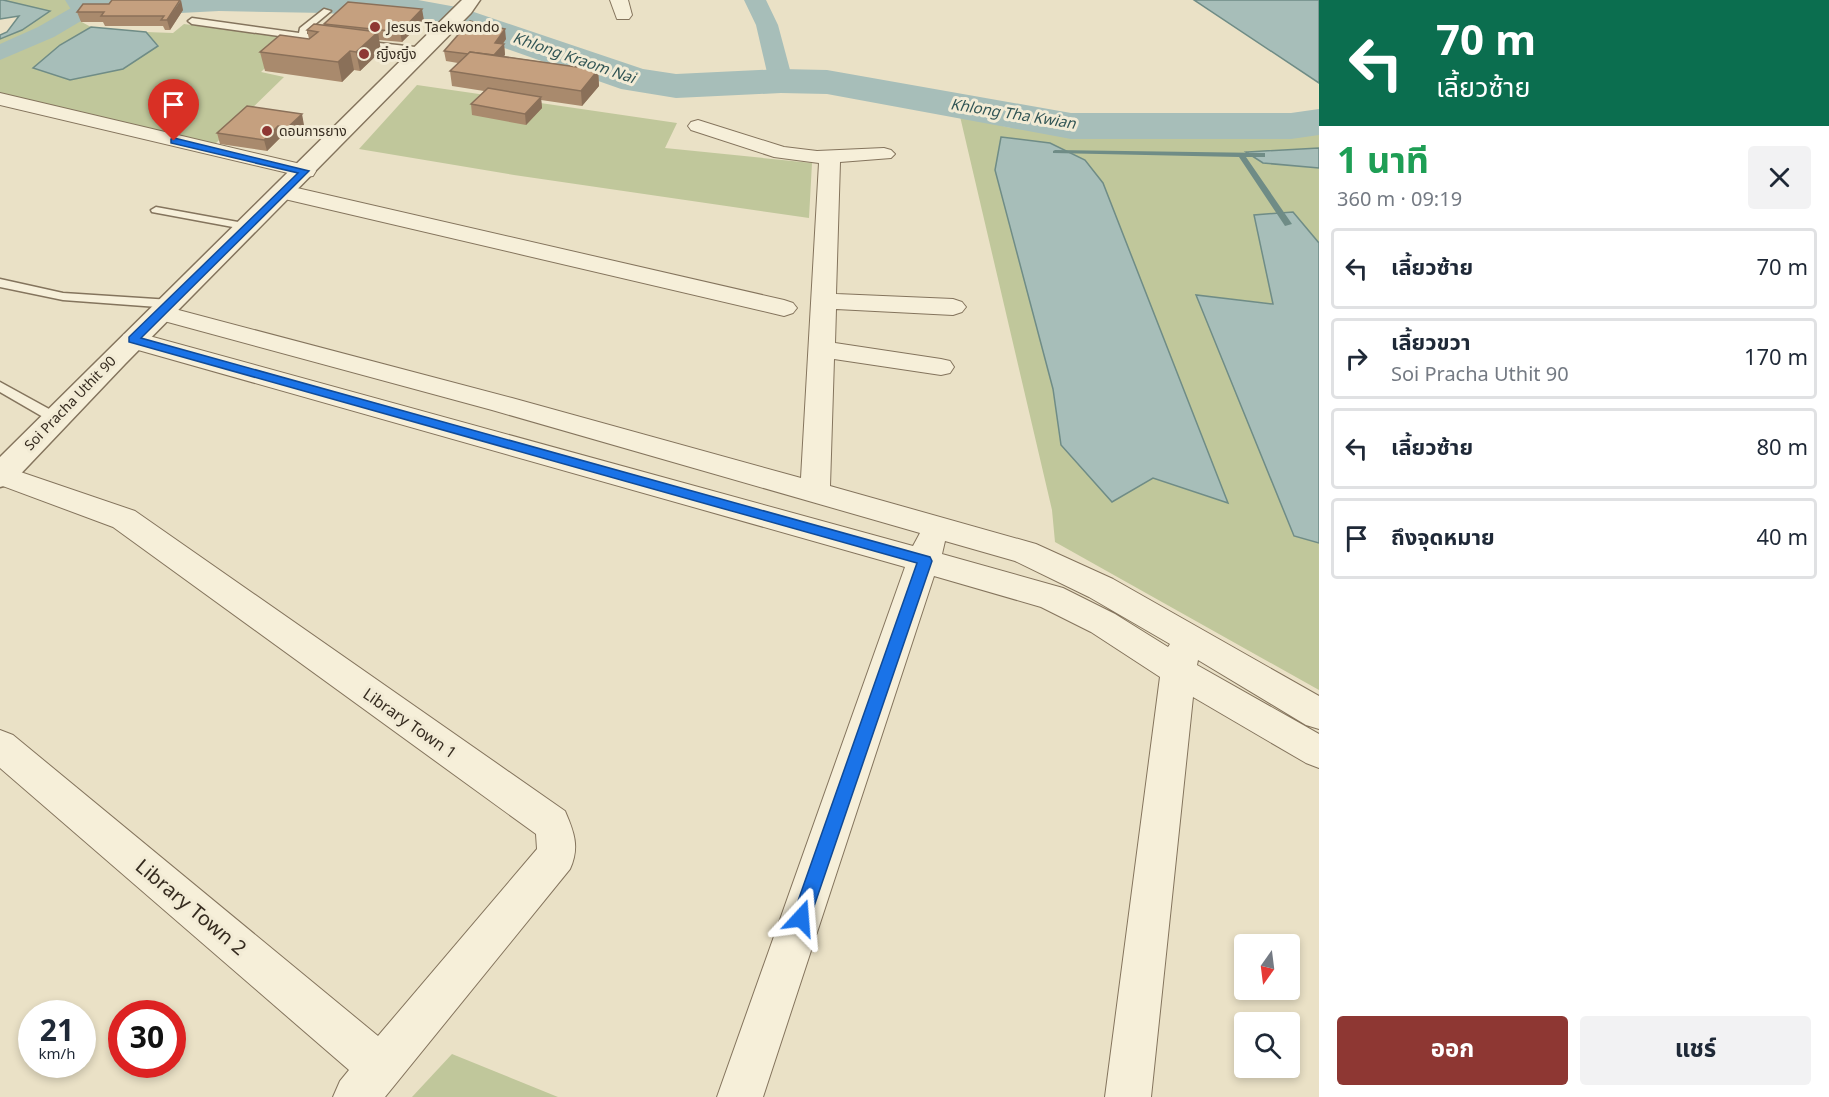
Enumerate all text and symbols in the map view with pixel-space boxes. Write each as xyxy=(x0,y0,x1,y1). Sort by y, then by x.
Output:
text: 70 m xyxy=(1436,10,1536,74)
place label: Jesus Taekwondo xyxy=(385,17,500,38)
marker: Jesus Taekwondo xyxy=(368,20,382,34)
icon: left xyxy=(1337,24,1415,102)
water label: Khlong Kraom Nai xyxy=(509,27,640,91)
place label: ญิ๋งญิ๋ง xyxy=(376,44,417,65)
marker: ญิ๋งญิ๋ง xyxy=(357,47,371,61)
text: เลี้ยวซ้าย xyxy=(1436,68,1530,109)
pin xyxy=(148,79,199,141)
icon: arrive xyxy=(157,88,190,121)
water label: Khlong Tha Kwian xyxy=(949,93,1078,136)
place label: ดอนการยาง xyxy=(279,121,347,142)
marker: ดอนการยาง xyxy=(260,124,274,138)
text: 1 นาที xyxy=(1337,135,1429,189)
button: close xyxy=(1748,146,1811,209)
text: 360 m · 09:19 xyxy=(1337,185,1462,215)
icon: left xyxy=(1340,252,1373,285)
text: เลี้ยวซ้าย xyxy=(1391,252,1473,285)
text: 70 m xyxy=(1757,252,1808,285)
text: เลี้ยวขวา xyxy=(1391,327,1471,360)
icon: right xyxy=(1340,342,1373,375)
text: 170 m xyxy=(1744,342,1808,375)
street label: Soi Pracha Uthit 90 xyxy=(20,351,121,455)
text: Soi Pracha Uthit 90 xyxy=(1391,360,1569,390)
icon: left xyxy=(1340,432,1373,465)
text: เลี้ยวซ้าย xyxy=(1391,432,1473,465)
text: 80 m xyxy=(1757,432,1808,465)
icon: arrive xyxy=(1340,522,1373,555)
text: ถึงจุดหมาย xyxy=(1391,522,1495,555)
text: 40 m xyxy=(1757,522,1808,555)
street label: Library Town 1 xyxy=(358,683,461,765)
street label: Library Town 2 xyxy=(128,852,252,963)
position arrow xyxy=(769,886,833,950)
north arrow xyxy=(1234,934,1300,1000)
map controls xyxy=(1234,934,1300,1078)
speed limit sign: 30 xyxy=(108,1000,186,1078)
text: 21 xyxy=(40,1009,74,1055)
button: search xyxy=(1234,1012,1300,1078)
button: ออก xyxy=(1337,1016,1568,1085)
button: แชร์ xyxy=(1580,1016,1811,1085)
text: km/h xyxy=(39,1043,75,1066)

